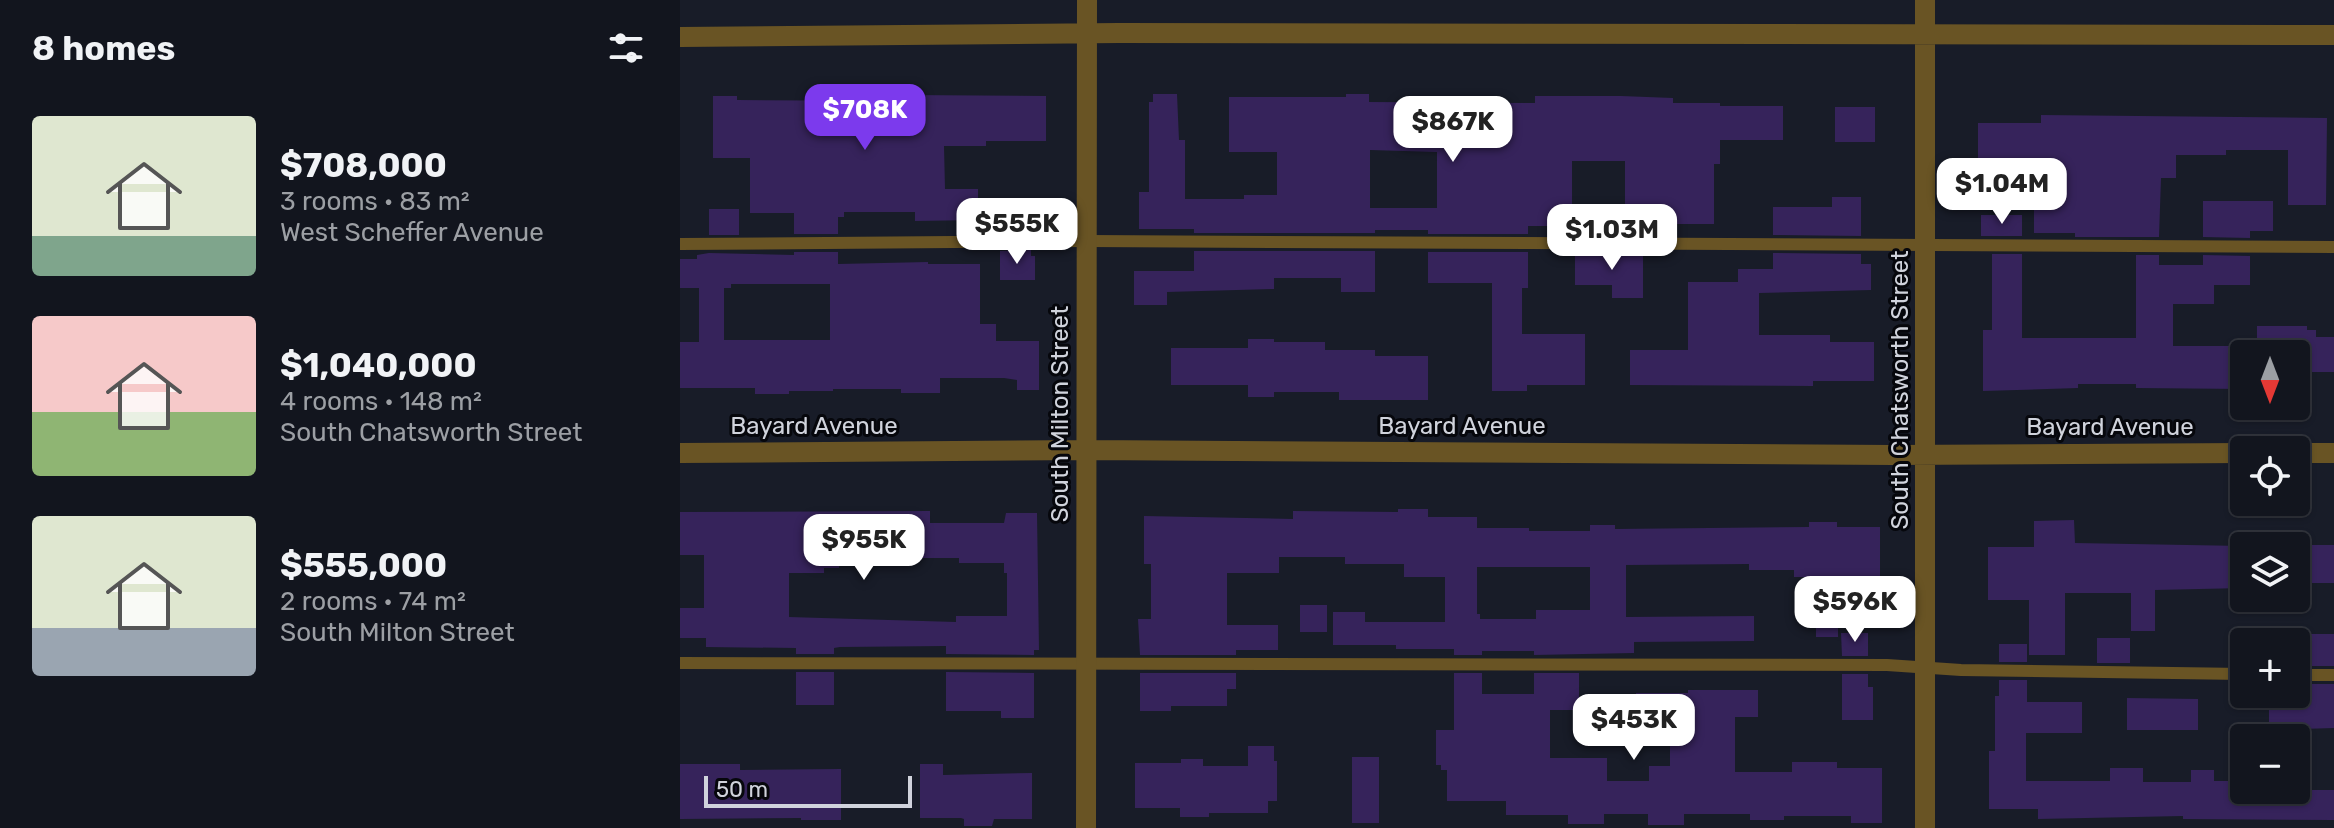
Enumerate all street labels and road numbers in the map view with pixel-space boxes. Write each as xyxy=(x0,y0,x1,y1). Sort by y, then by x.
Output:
street label: South Chatsworth Street xyxy=(1886,250,1914,530)
street label: South Milton Street xyxy=(1046,306,1074,522)
street label: Bayard Avenue xyxy=(730,412,898,440)
street label: Bayard Avenue xyxy=(1378,412,1546,440)
street label: Bayard Avenue xyxy=(2026,413,2194,441)

